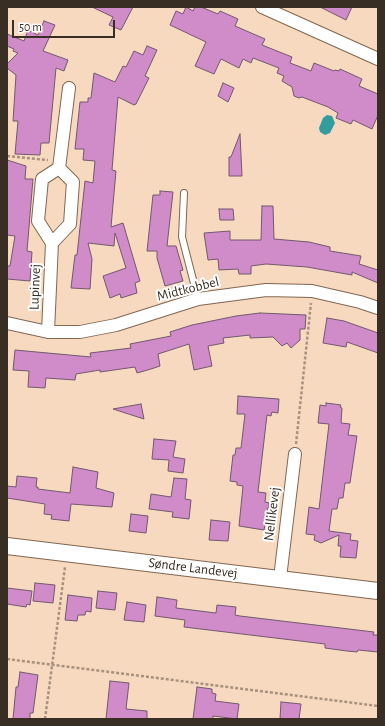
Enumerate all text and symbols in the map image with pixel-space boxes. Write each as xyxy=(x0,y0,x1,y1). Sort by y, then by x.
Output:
scale bar xyxy=(14,12,117,38)
text: 50 m xyxy=(19,21,42,33)
street label: Lupinvej xyxy=(26,264,44,310)
street label: Midtkobbel xyxy=(155,273,221,305)
street label: Nellikevej xyxy=(260,486,284,542)
street label: Søndre Landevej xyxy=(147,554,239,582)

